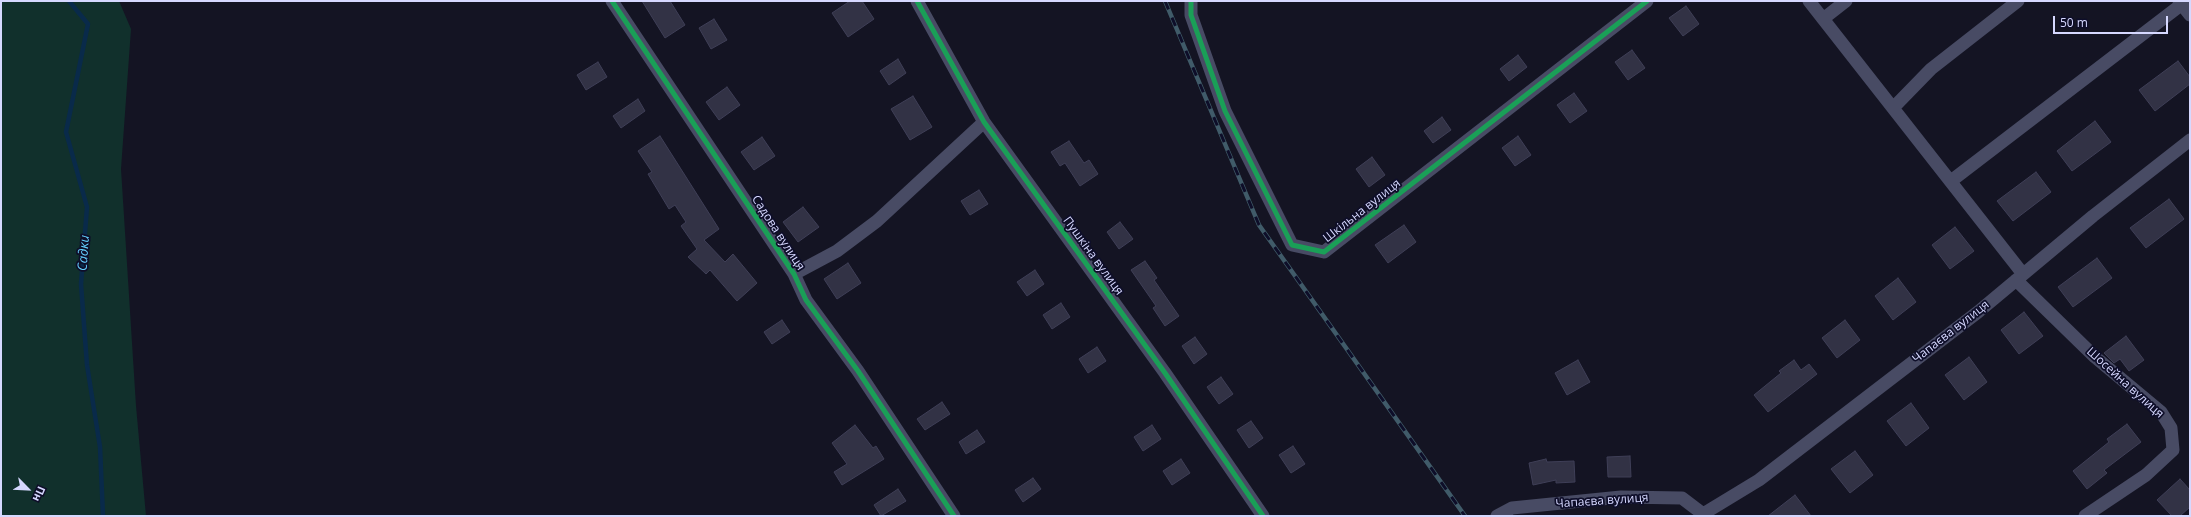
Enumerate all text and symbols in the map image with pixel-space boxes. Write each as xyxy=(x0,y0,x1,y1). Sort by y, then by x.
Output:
scale bar xyxy=(2055,8,2170,34)
text: 50 m xyxy=(2060,14,2088,31)
street label: Шкільна вулиця xyxy=(1320,176,1404,246)
street label: Садова вулиця xyxy=(748,193,808,273)
street label: Пушкіна вулиця xyxy=(1060,214,1126,298)
water label: Садки xyxy=(75,234,93,272)
street label: Чапаєва вулиця xyxy=(1910,298,1992,366)
street label: Шосейна вулиця xyxy=(2084,345,2166,421)
north arrow xyxy=(8,469,48,509)
text: Пн xyxy=(29,484,49,504)
street label: Чапаєва вулиця xyxy=(1555,491,1649,511)

